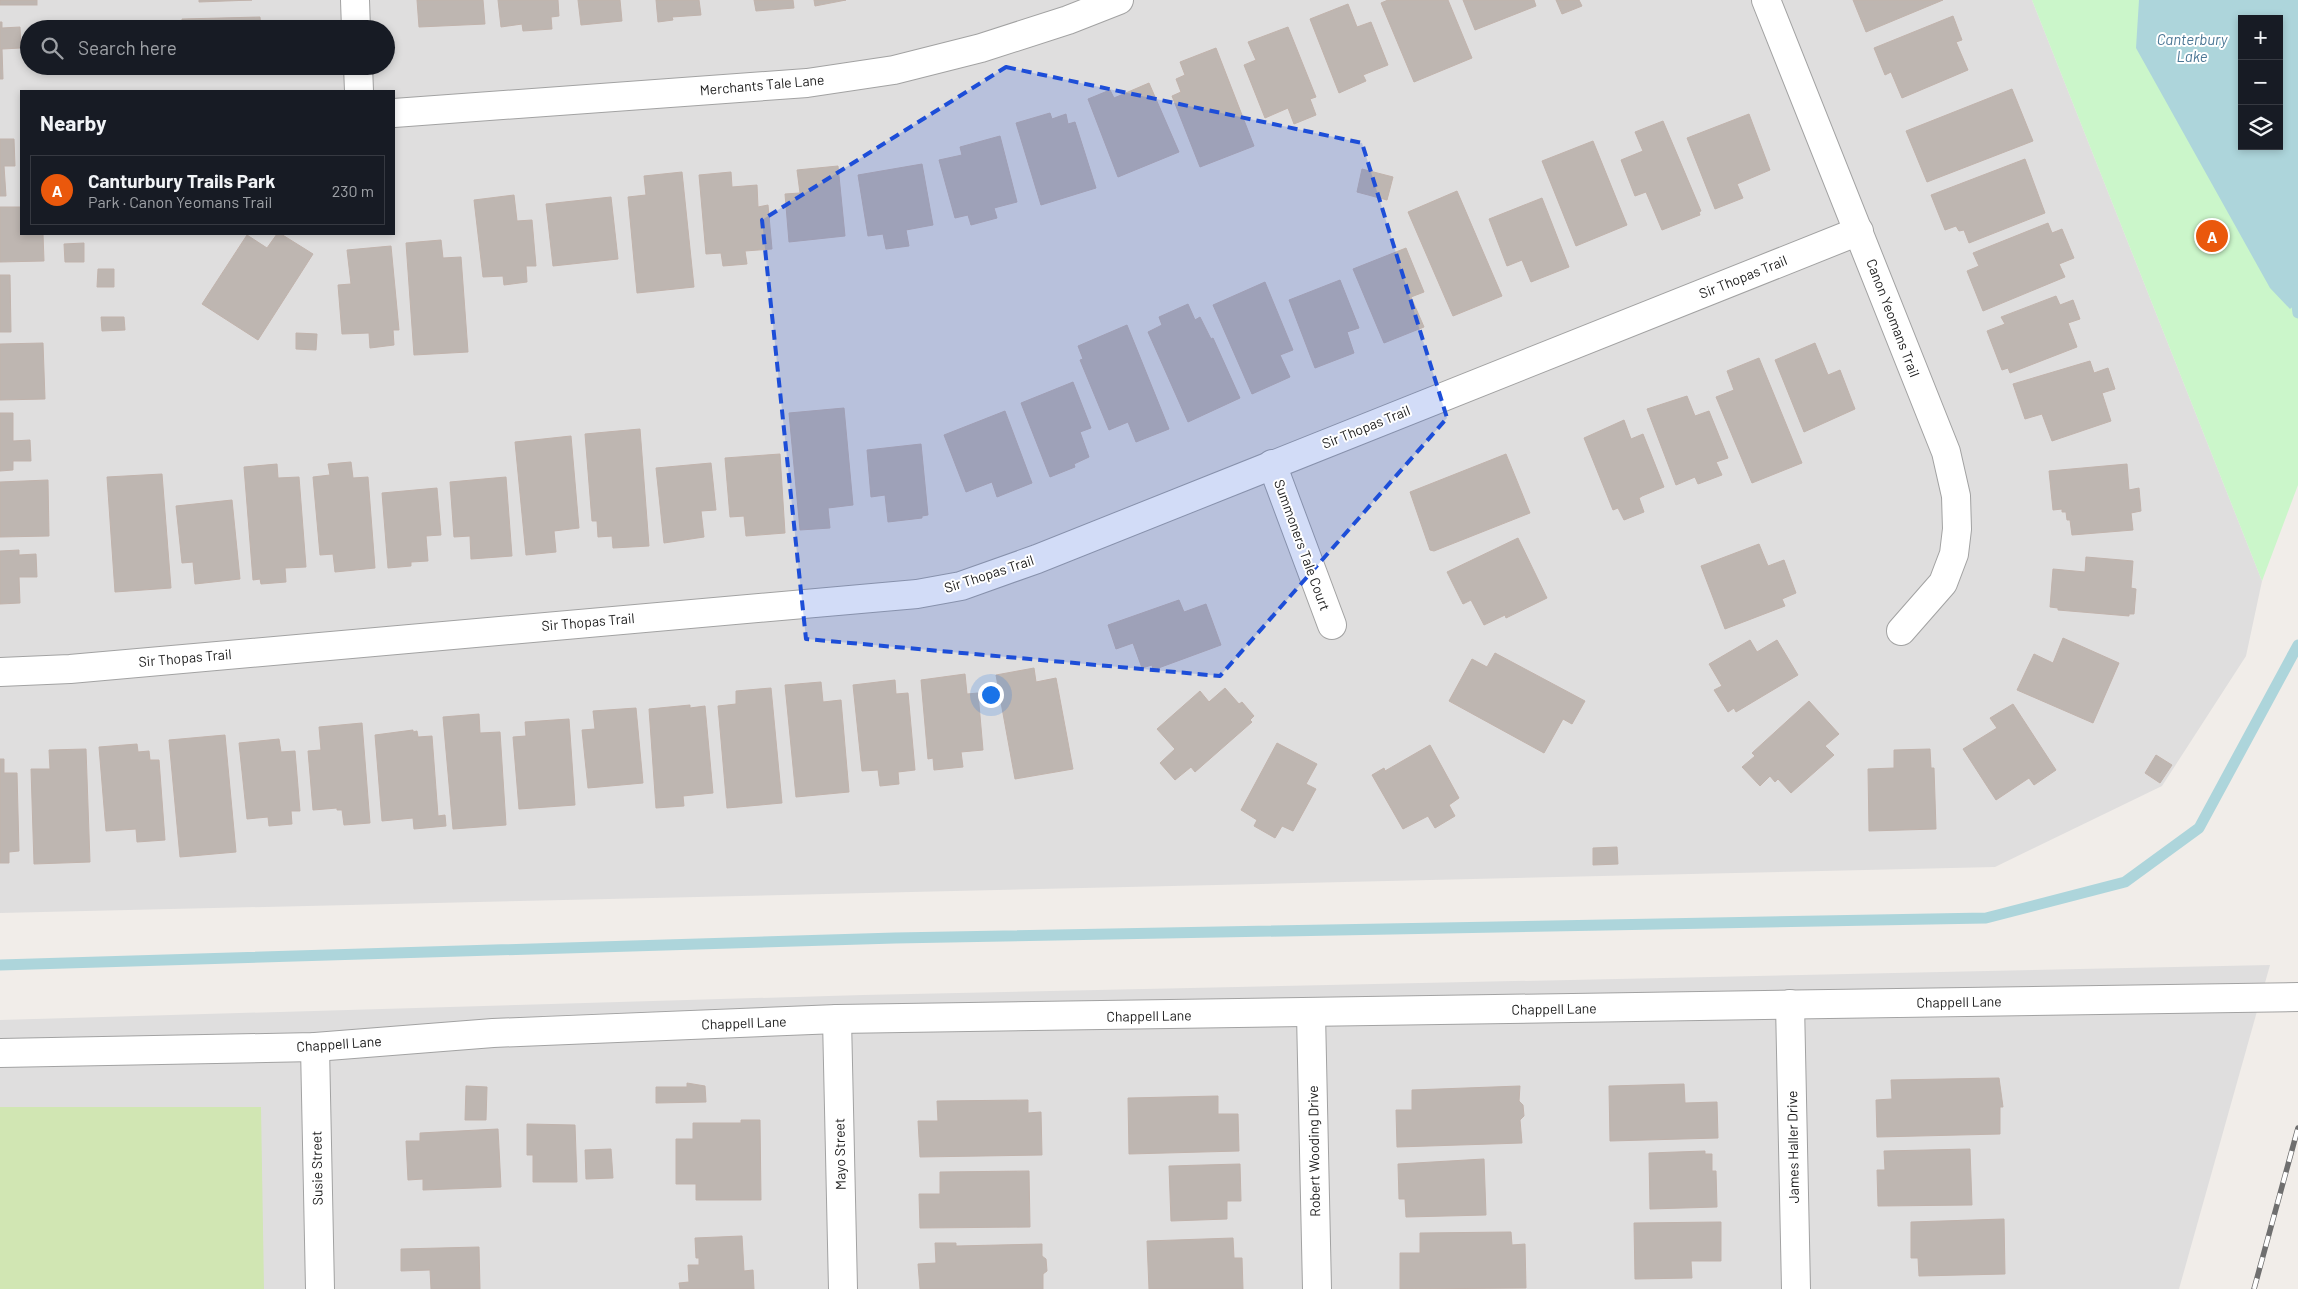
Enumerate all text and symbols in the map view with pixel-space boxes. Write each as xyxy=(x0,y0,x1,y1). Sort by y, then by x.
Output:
map controls xyxy=(2238,15,2283,150)
button: + xyxy=(2238,15,2283,60)
search box xyxy=(20,20,395,75)
water label: Canterbury Lake xyxy=(2157,30,2229,65)
icon: search xyxy=(38,34,66,62)
text: Search here xyxy=(78,36,177,59)
button: − xyxy=(2238,60,2283,105)
street label: Merchants Tale Lane xyxy=(699,71,825,98)
button: layers xyxy=(2238,105,2283,150)
text: Nearby xyxy=(40,110,106,135)
text: Canturbury Trails Park xyxy=(88,169,275,192)
text: A xyxy=(52,181,62,200)
text: 230 m xyxy=(332,181,374,200)
text: Park · Canon Yeomans Trail xyxy=(88,192,272,211)
pin: A xyxy=(2196,217,2228,255)
street label: Sir Thopas Trail xyxy=(1696,251,1789,302)
street label: Canon Yeomans Trail xyxy=(1863,256,1924,379)
street label: Sir Thopas Trail xyxy=(1319,401,1412,452)
street label: Summoners Tale Court xyxy=(1271,477,1334,613)
street label: Sir Thopas Trail xyxy=(942,551,1036,596)
street label: Sir Thopas Trail xyxy=(541,609,635,634)
street label: Sir Thopas Trail xyxy=(138,645,232,670)
your location xyxy=(978,682,1004,708)
street label: Chappell Lane xyxy=(1916,992,2002,1011)
street label: Chappell Lane xyxy=(1511,999,1597,1018)
street label: Chappell Lane xyxy=(1106,1006,1192,1025)
street label: Chappell Lane xyxy=(701,1013,787,1032)
street label: Chappell Lane xyxy=(296,1032,382,1055)
street label: Robert Wooding Drive xyxy=(1304,1085,1323,1217)
street label: James Haller Drive xyxy=(1783,1090,1802,1204)
street label: Mayo Street xyxy=(830,1118,849,1190)
street label: Susie Street xyxy=(307,1131,326,1205)

